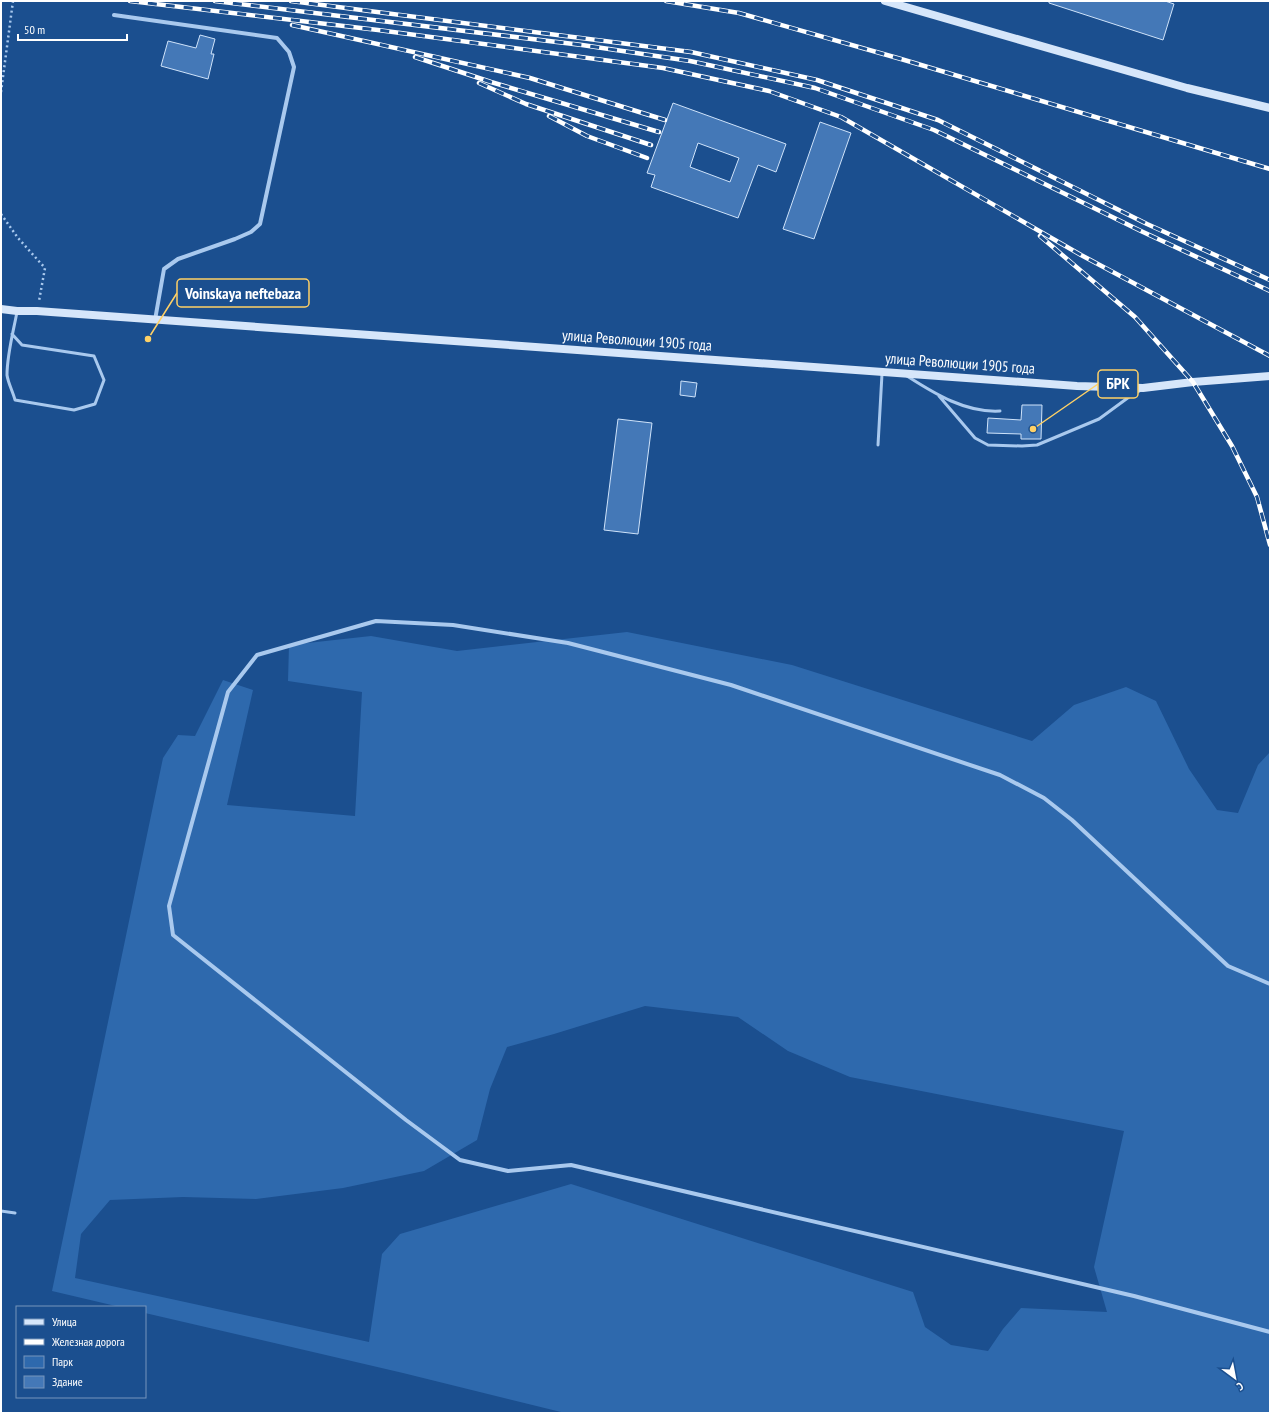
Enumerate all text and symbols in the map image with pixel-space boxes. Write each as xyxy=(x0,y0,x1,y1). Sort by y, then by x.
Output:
scale bar xyxy=(18,16,127,42)
text: 50 m xyxy=(24,22,45,37)
callout: Voinskaya neftebaza xyxy=(177,279,309,307)
text: Voinskaya neftebaza xyxy=(184,283,301,303)
street label: улица Революции 1905 года xyxy=(561,325,713,355)
street label: улица Революции 1905 года xyxy=(884,348,1036,378)
callout: БРК xyxy=(1098,370,1138,398)
text: БРК xyxy=(1106,373,1130,393)
legend xyxy=(16,1306,146,1398)
text: Улица xyxy=(52,1314,77,1329)
text: Железная дорога xyxy=(51,1334,125,1349)
text: Парк xyxy=(52,1354,73,1369)
north arrow xyxy=(1215,1358,1255,1398)
text: Здание xyxy=(52,1374,83,1389)
text: С xyxy=(1234,1379,1246,1394)

